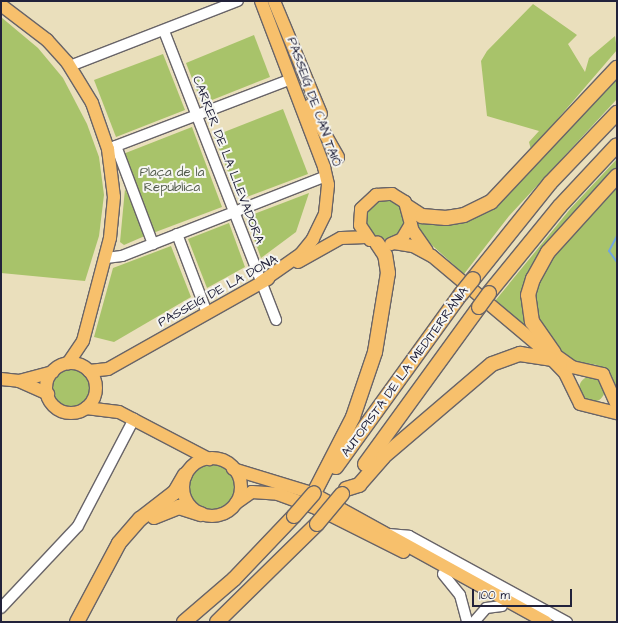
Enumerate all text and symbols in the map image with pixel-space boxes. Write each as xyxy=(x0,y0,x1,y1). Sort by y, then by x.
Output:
street label: PASSEIG DE CAN TAIÓ xyxy=(283,35,345,169)
street label: CARRER DE LA LLEVADORA xyxy=(189,74,267,246)
park label: Plaça de la República xyxy=(140,165,204,196)
street label: PASSEIG DE LA DONA xyxy=(155,252,281,330)
street label: AUTOPISTA DE LA MEDITERRÀNIA xyxy=(338,284,472,460)
scale bar xyxy=(474,581,574,607)
text: 100 m xyxy=(479,587,510,604)

